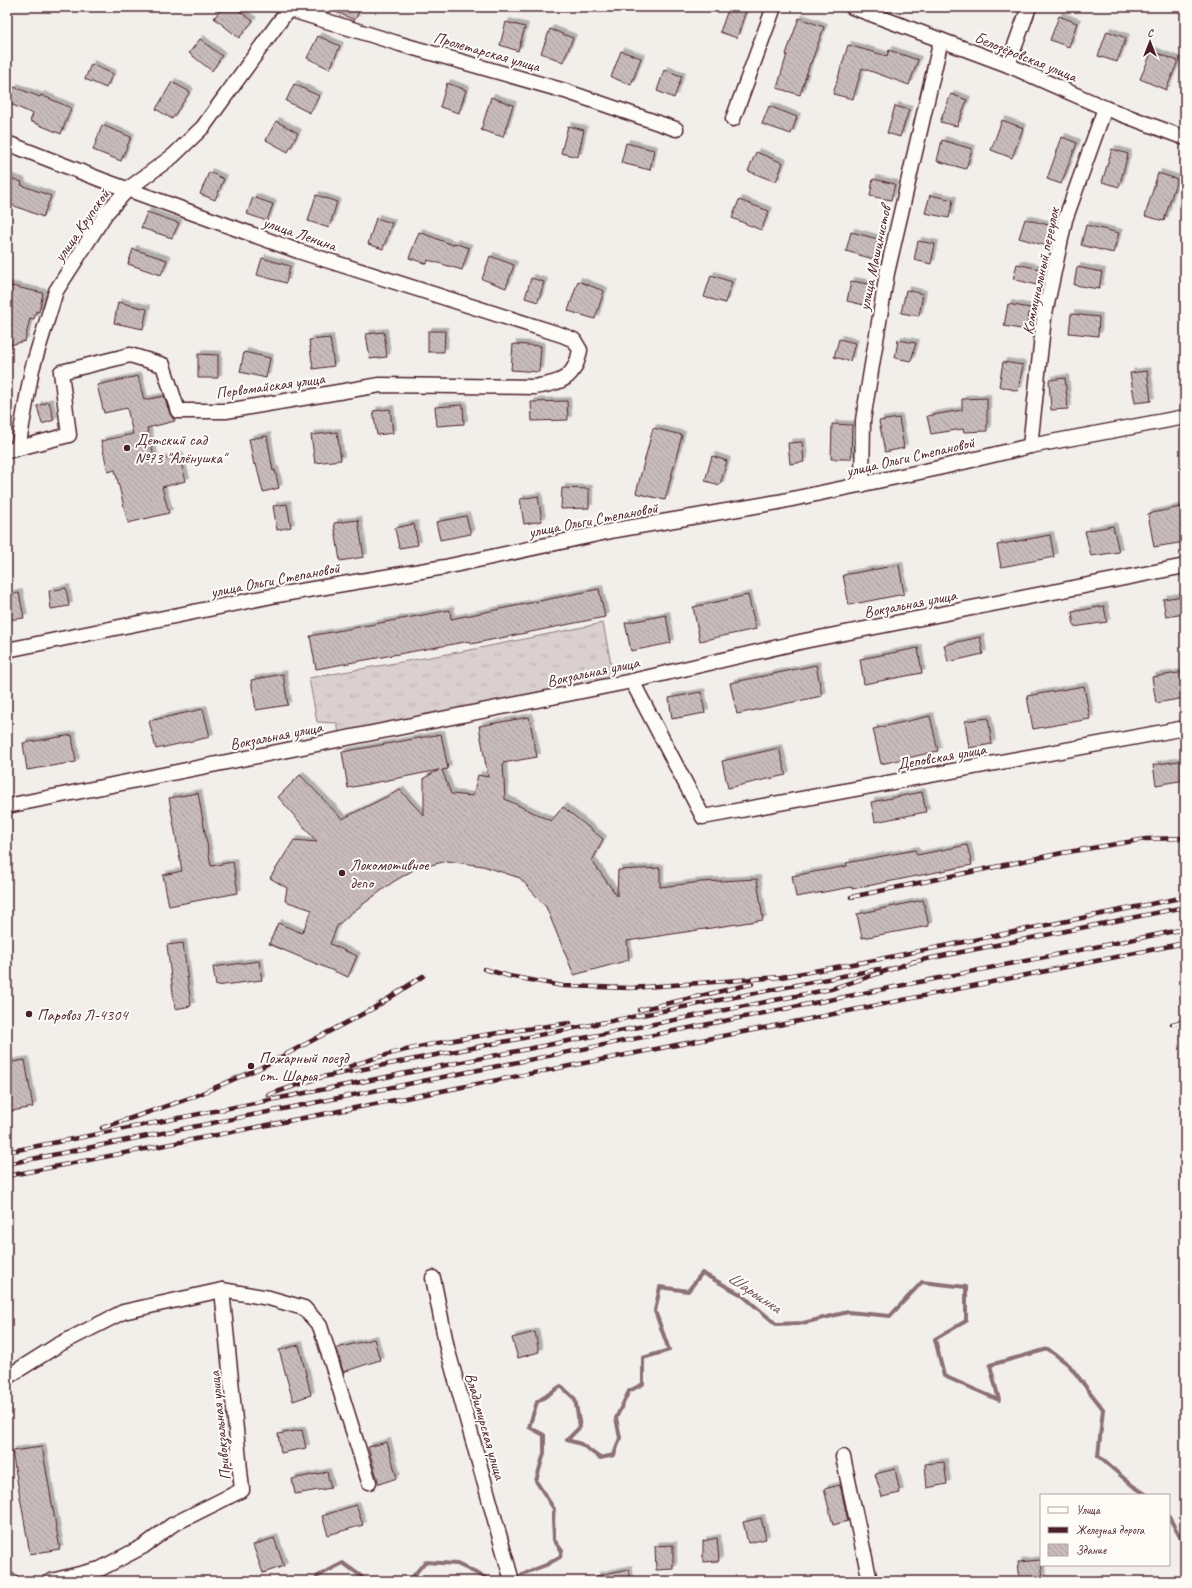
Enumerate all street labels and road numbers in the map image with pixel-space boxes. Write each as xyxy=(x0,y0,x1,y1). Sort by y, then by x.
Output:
street label: Пролетарская улица xyxy=(431,27,544,77)
street label: Белозёровская улица xyxy=(972,27,1081,87)
street label: улица Крупской xyxy=(49,184,115,267)
street label: улица Машинистов xyxy=(854,200,897,313)
street label: Коммунальный переулок xyxy=(1018,204,1065,336)
street label: улица Ленина xyxy=(260,212,340,256)
street label: Первомайская улица xyxy=(214,368,327,404)
street label: улица Ольги Степановой xyxy=(843,432,978,482)
street label: улица Ольги Степановой xyxy=(526,497,661,542)
street label: улица Ольги Степановой xyxy=(208,557,343,602)
street label: Вокзальная улица xyxy=(862,585,959,623)
street label: Вокзальная улица xyxy=(545,652,642,692)
street label: Вокзальная улица xyxy=(228,717,325,755)
street label: Деповская улица xyxy=(895,739,989,775)
street label: Привокзальная улица xyxy=(204,1369,236,1481)
street label: Владимирская улица xyxy=(460,1371,510,1483)

